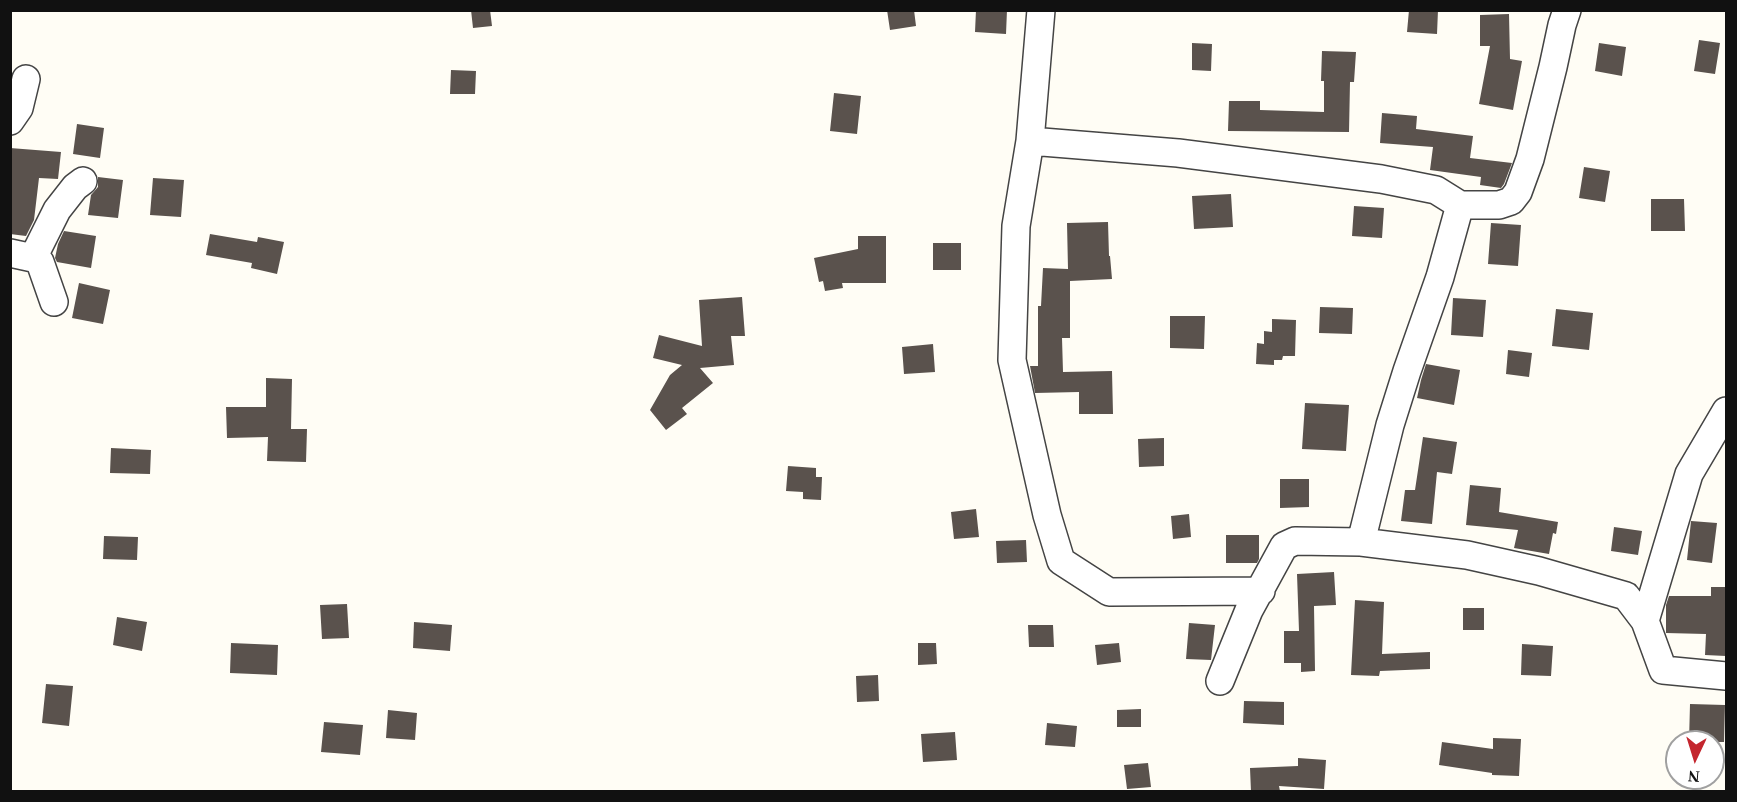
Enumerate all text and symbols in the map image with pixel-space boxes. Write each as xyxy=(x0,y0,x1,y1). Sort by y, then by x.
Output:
north arrow xyxy=(1665,730,1725,790)
text: N xyxy=(1687,768,1700,785)

